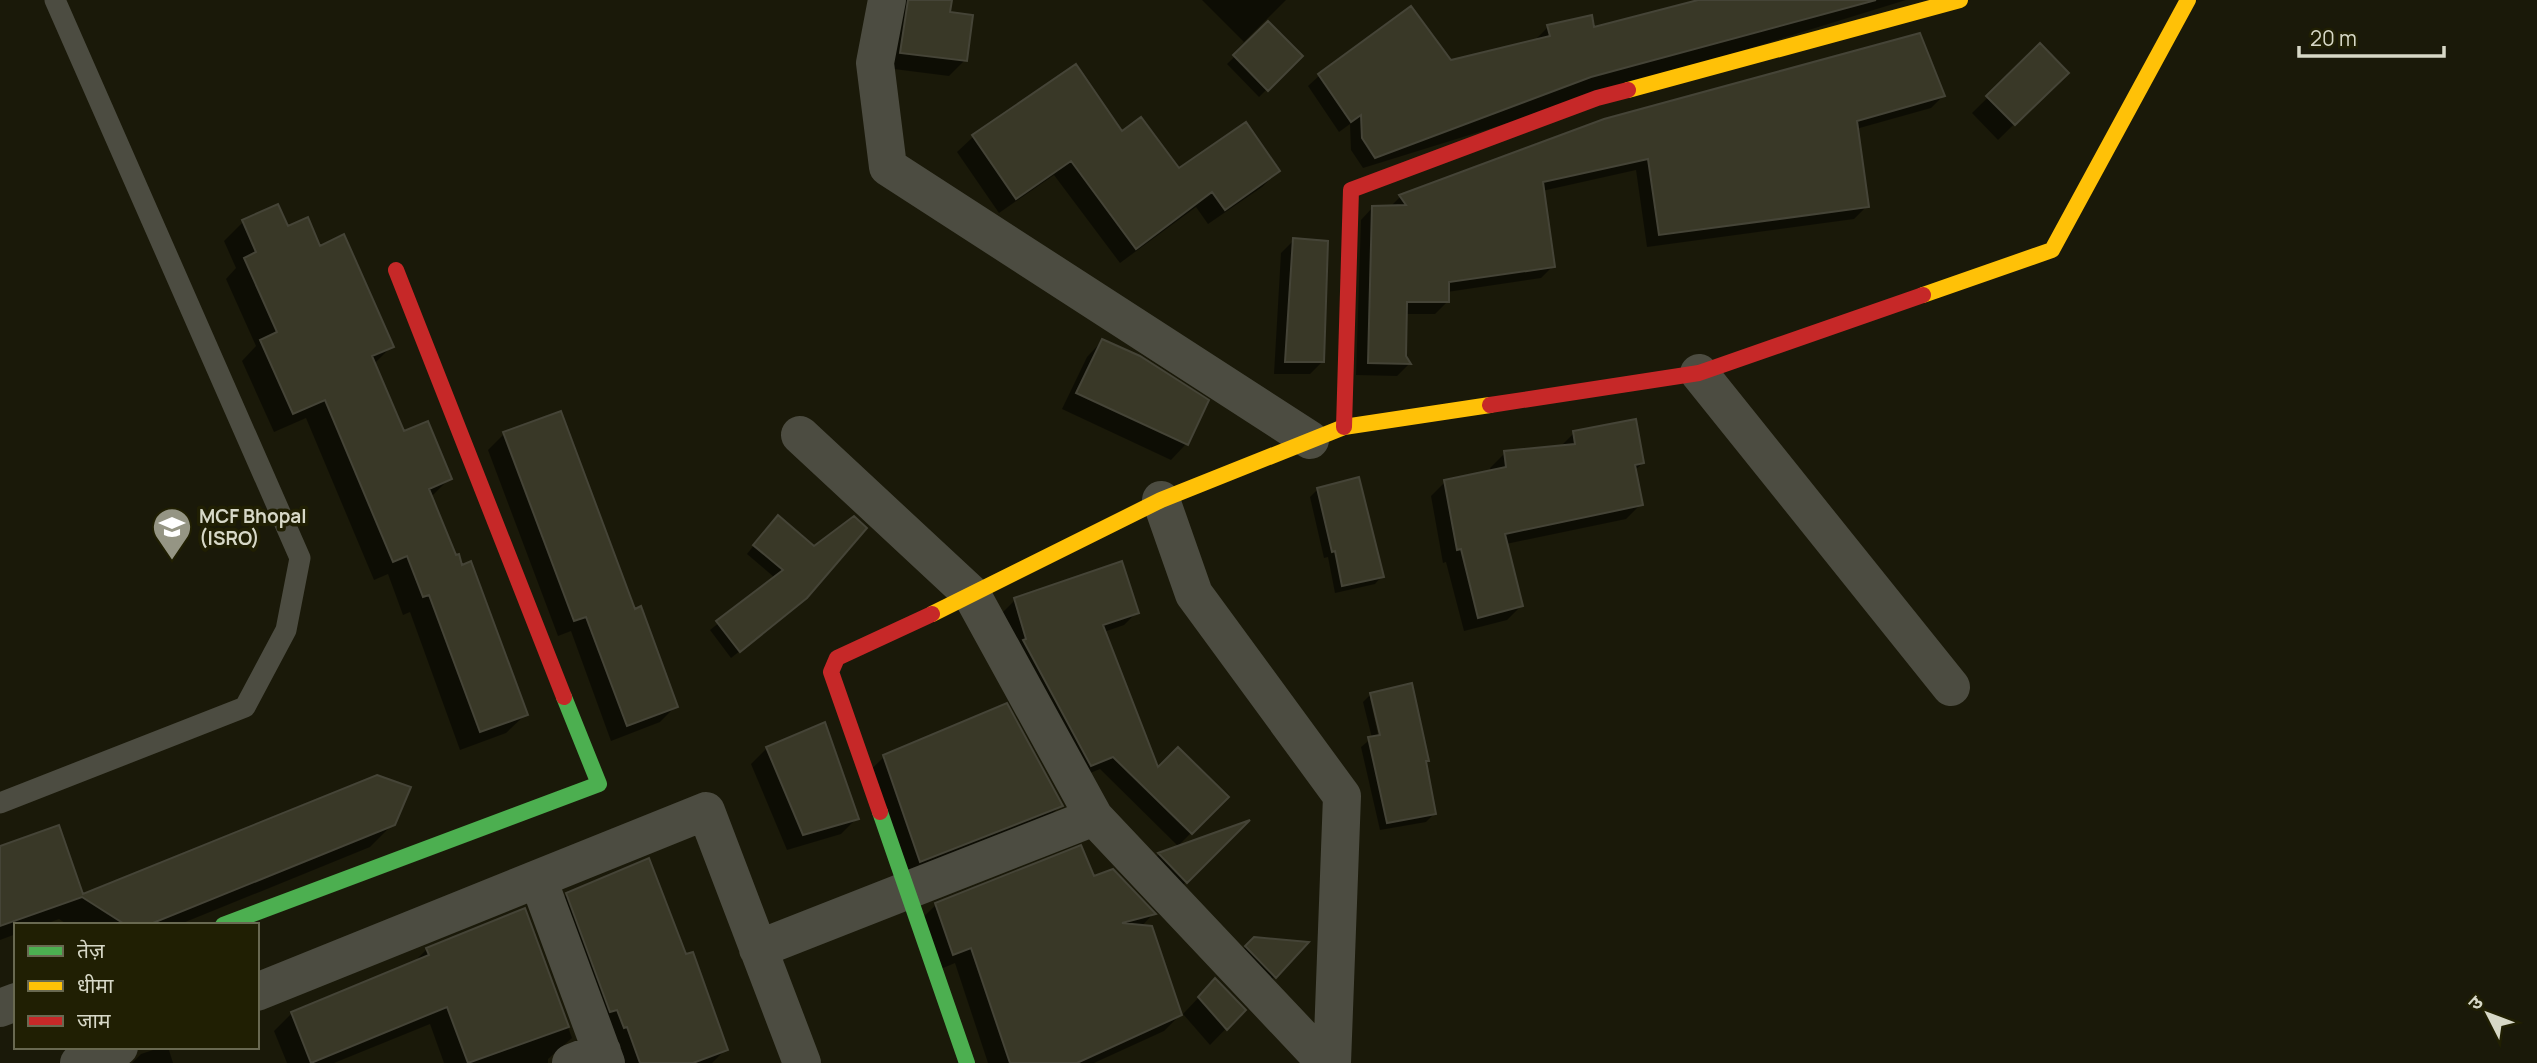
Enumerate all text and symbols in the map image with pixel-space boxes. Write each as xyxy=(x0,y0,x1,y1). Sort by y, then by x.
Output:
scale bar xyxy=(2299,14,2444,58)
text: 20 m xyxy=(2310,24,2357,52)
place label: MCF Bhopal (ISRO) xyxy=(199,503,307,551)
school or university icon: MCF Bhopal (ISRO) xyxy=(151,506,193,561)
legend xyxy=(14,923,259,1049)
text: तेज़ xyxy=(77,936,105,964)
text: धीमा xyxy=(77,971,114,999)
north arrow xyxy=(2453,979,2523,1049)
text: उ xyxy=(2462,989,2489,1015)
text: जाम xyxy=(77,1006,111,1034)

